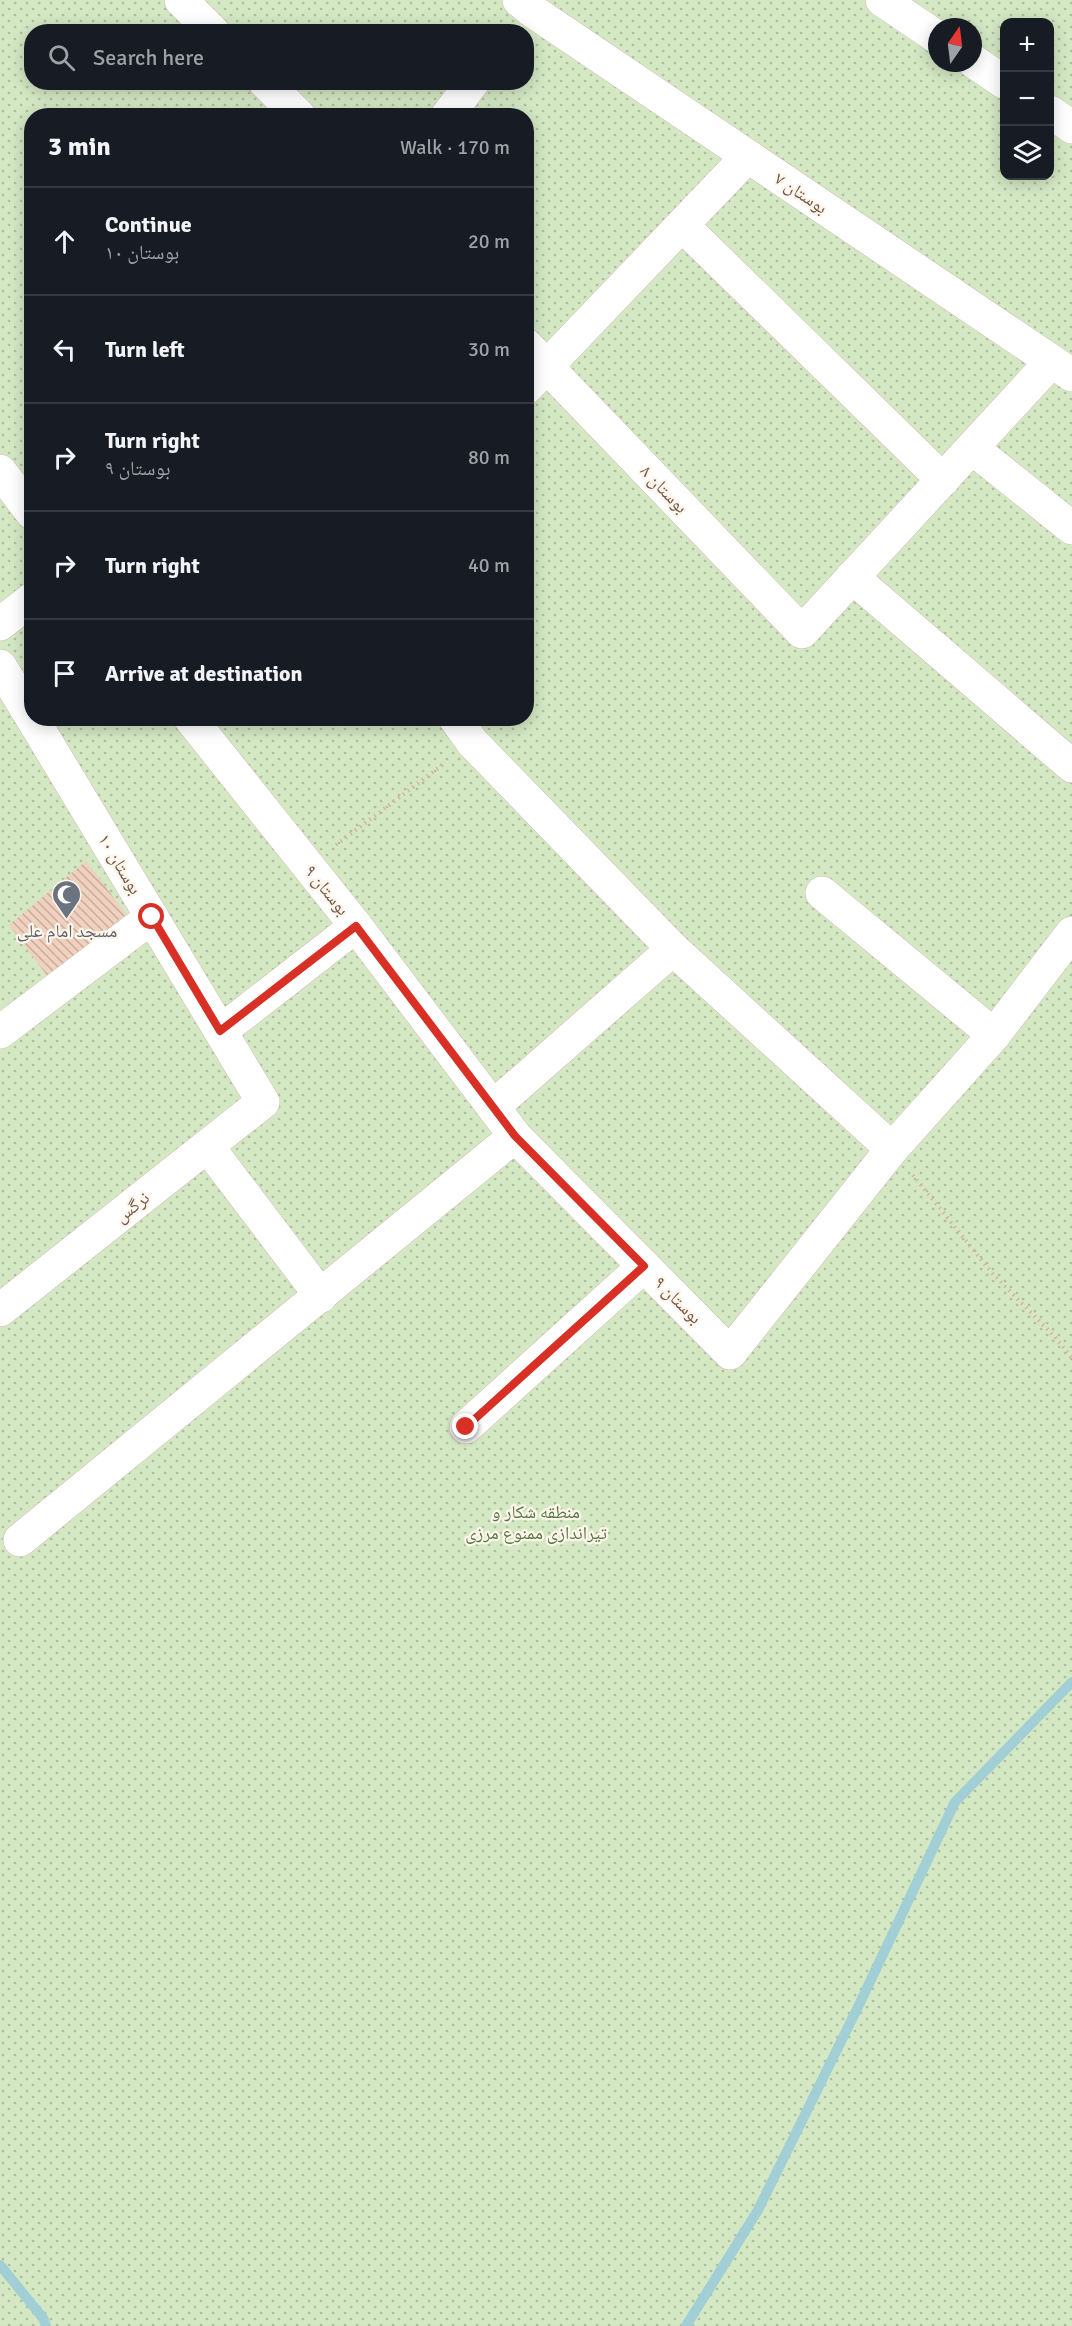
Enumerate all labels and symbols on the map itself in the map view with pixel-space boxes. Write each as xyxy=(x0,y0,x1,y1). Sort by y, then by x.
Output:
north arrow xyxy=(928,18,982,72)
street label: بوستان ۷ xyxy=(770,167,832,219)
street label: بوستان ۸ xyxy=(636,460,692,518)
street label: بوستان ۱۰ xyxy=(93,830,147,898)
street label: بوستان ۹ xyxy=(300,860,354,920)
mosque icon: مسجد امام علی xyxy=(51,878,83,920)
route start xyxy=(138,903,164,929)
place label: مسجد امام علی xyxy=(17,920,117,943)
street label: نرگس xyxy=(110,1187,154,1227)
street label: بوستان ۹ xyxy=(649,1271,707,1329)
route end xyxy=(452,1413,478,1439)
park label: منطقه شکار و تیراندازی ممنوع مرزی xyxy=(465,1501,607,1544)

